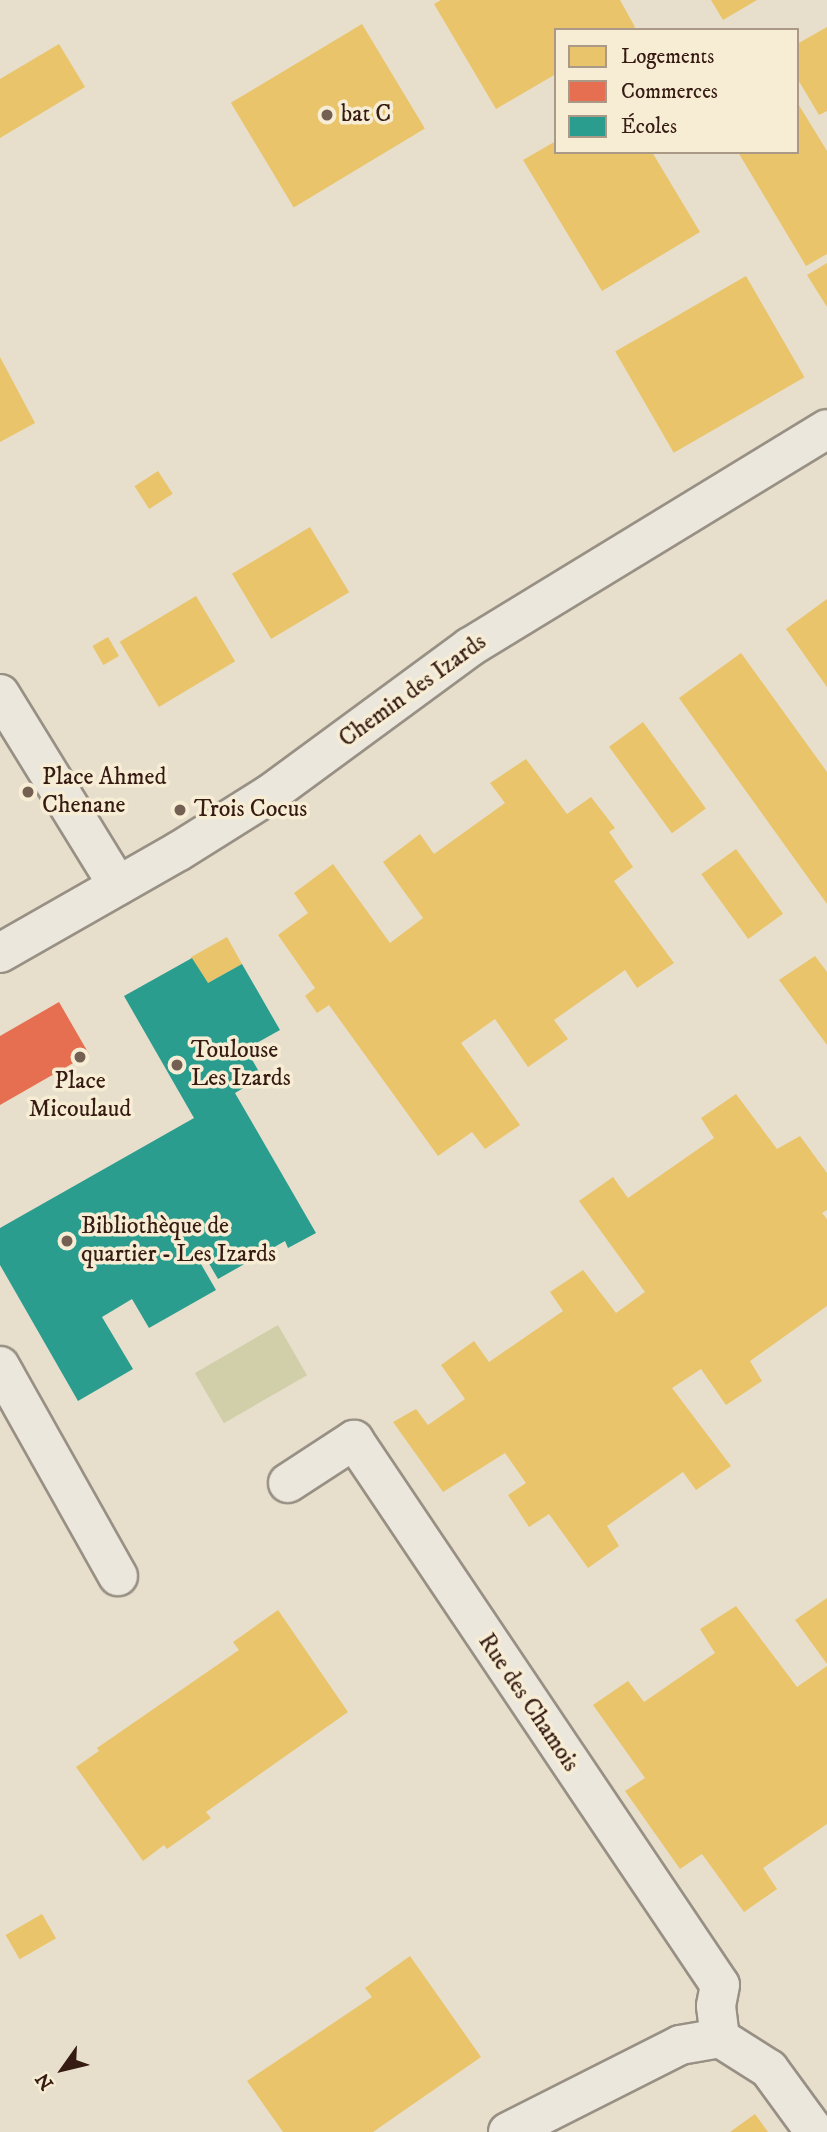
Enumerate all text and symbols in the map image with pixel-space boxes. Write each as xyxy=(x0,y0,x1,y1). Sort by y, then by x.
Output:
legend xyxy=(554,28,799,154)
text: Logements xyxy=(621,44,714,70)
text: Commerces xyxy=(621,79,718,105)
place label: bat C xyxy=(341,101,391,129)
marker: bat C xyxy=(319,107,335,123)
text: Écoles xyxy=(621,114,677,140)
street label: Chemin des Izards xyxy=(334,628,492,754)
place label: Place Ahmed Chenane xyxy=(42,764,166,820)
marker: Place Ahmed Chenane xyxy=(20,784,36,800)
place label: Trois Cocus xyxy=(194,796,307,824)
marker: Trois Cocus xyxy=(172,802,188,818)
place label: Toulouse Les Izards xyxy=(191,1037,291,1093)
marker: Place Micoulaud xyxy=(72,1049,88,1065)
marker: Toulouse Les Izards xyxy=(169,1057,185,1073)
place label: Place Micoulaud xyxy=(29,1068,131,1124)
place label: Bibliothèque de quartier - Les Izards xyxy=(81,1213,276,1269)
marker: Bibliothèque de quartier - Les Izards xyxy=(59,1233,75,1249)
street label: Rue des Chamois xyxy=(471,1629,585,1777)
north arrow xyxy=(28,2034,98,2104)
text: N xyxy=(31,2068,59,2094)

